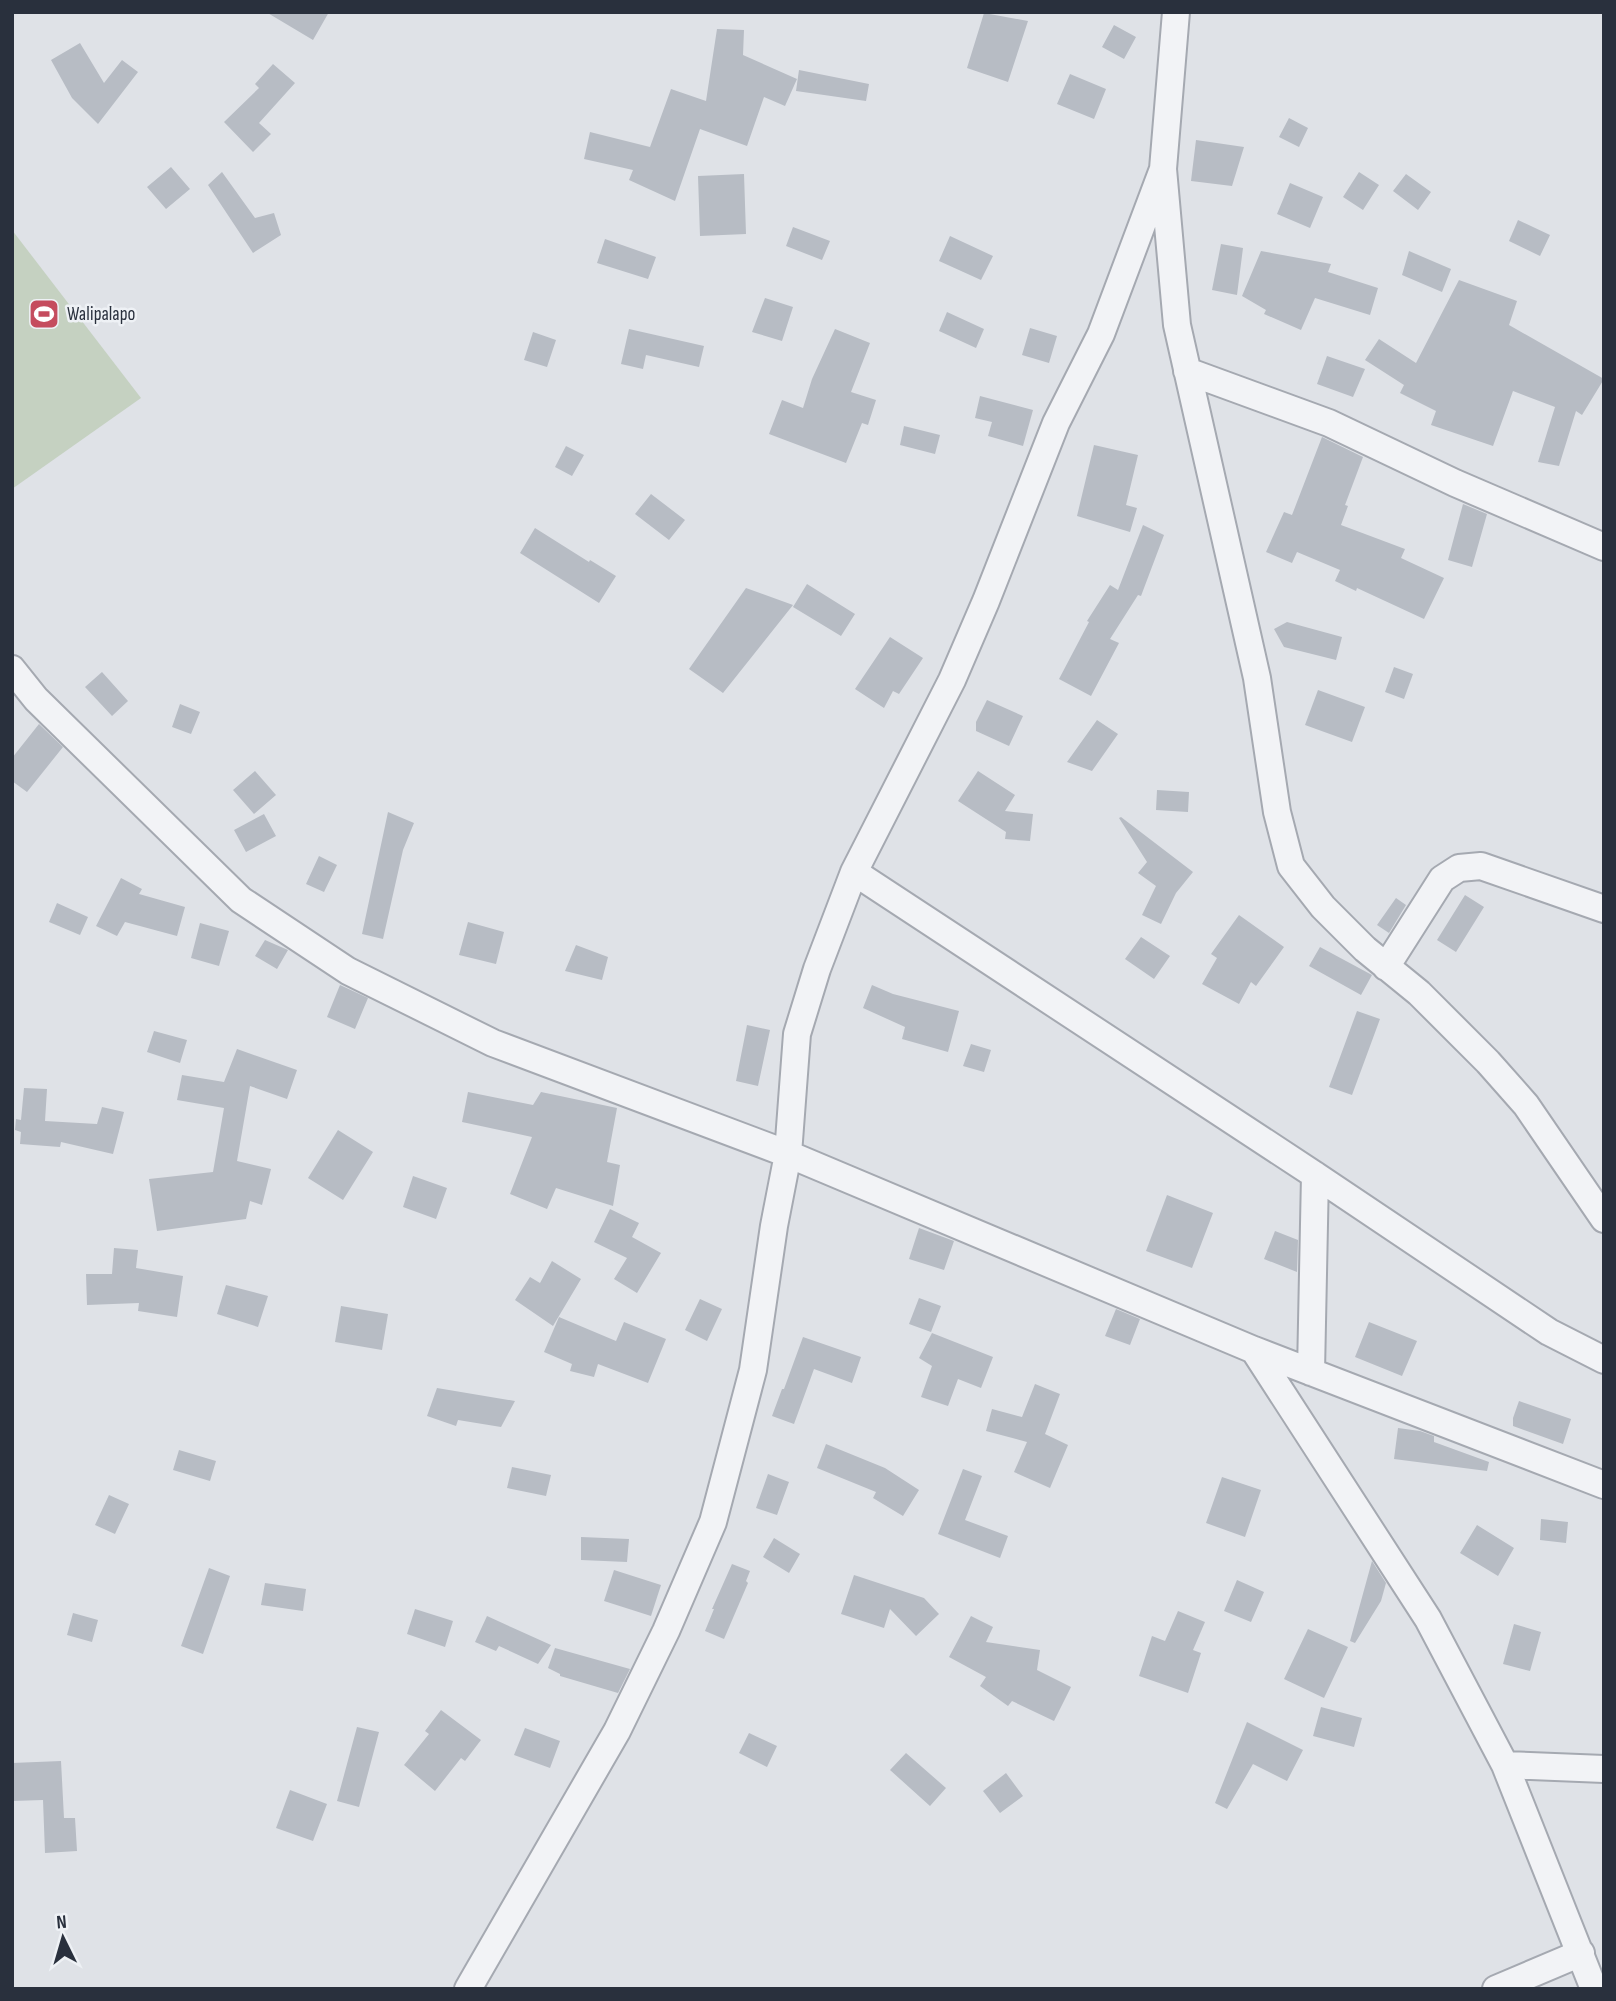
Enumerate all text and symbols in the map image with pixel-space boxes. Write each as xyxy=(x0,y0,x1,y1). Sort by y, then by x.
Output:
sports icon: Walipalapo xyxy=(27,297,61,331)
place label: Walipalapo xyxy=(67,303,135,326)
north arrow xyxy=(28,1903,98,1973)
text: N xyxy=(56,1911,68,1934)

